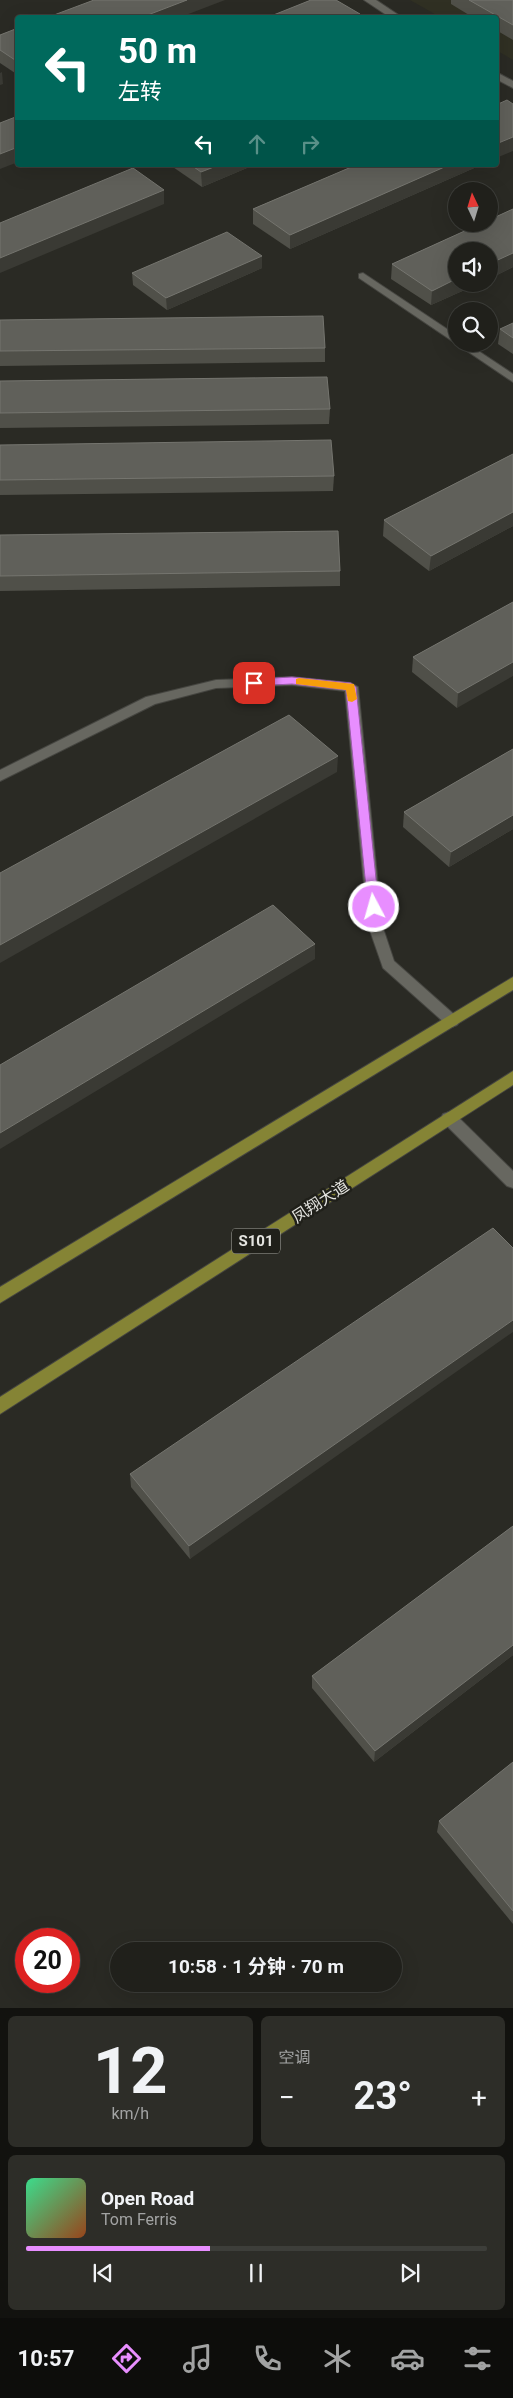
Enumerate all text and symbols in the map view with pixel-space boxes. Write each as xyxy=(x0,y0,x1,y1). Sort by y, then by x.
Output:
text: 50 m xyxy=(118,31,197,72)
icon: left xyxy=(35,35,100,100)
text: 左转 xyxy=(118,79,162,104)
icon: left xyxy=(190,130,218,158)
icon: ahead xyxy=(243,130,271,158)
icon: right xyxy=(296,130,324,158)
north arrow xyxy=(448,182,498,232)
map controls xyxy=(448,182,498,352)
button: sound xyxy=(448,242,498,292)
button: search xyxy=(448,302,498,352)
pin xyxy=(233,662,275,704)
icon: arrive xyxy=(240,669,268,697)
position arrow xyxy=(347,880,399,932)
street label: 凤翔大道 xyxy=(288,1176,352,1227)
road number: S101 xyxy=(232,1228,280,1254)
speed limit sign: 20 xyxy=(15,1928,80,1993)
text: 10:58 · 1 分钟 · 70 m xyxy=(168,1955,344,1978)
text: 12 xyxy=(93,2033,168,2109)
text: 空调 xyxy=(279,2048,311,2067)
text: 23° xyxy=(354,2074,412,2118)
text: − xyxy=(279,2081,295,2114)
text: + xyxy=(471,2081,487,2114)
text: km/h xyxy=(111,2104,149,2123)
text: Open Road xyxy=(101,2187,194,2210)
text: Tom Ferris xyxy=(101,2210,177,2229)
icon: previous xyxy=(89,2259,117,2287)
icon: pause xyxy=(242,2259,270,2287)
icon: next xyxy=(396,2259,424,2287)
icon: directions xyxy=(109,2341,144,2376)
icon: music xyxy=(180,2341,215,2376)
icon: phone xyxy=(250,2341,285,2376)
icon: climate xyxy=(320,2341,355,2376)
icon: car xyxy=(390,2341,425,2376)
icon: filters xyxy=(460,2341,495,2376)
text: 10:57 xyxy=(18,2346,74,2371)

